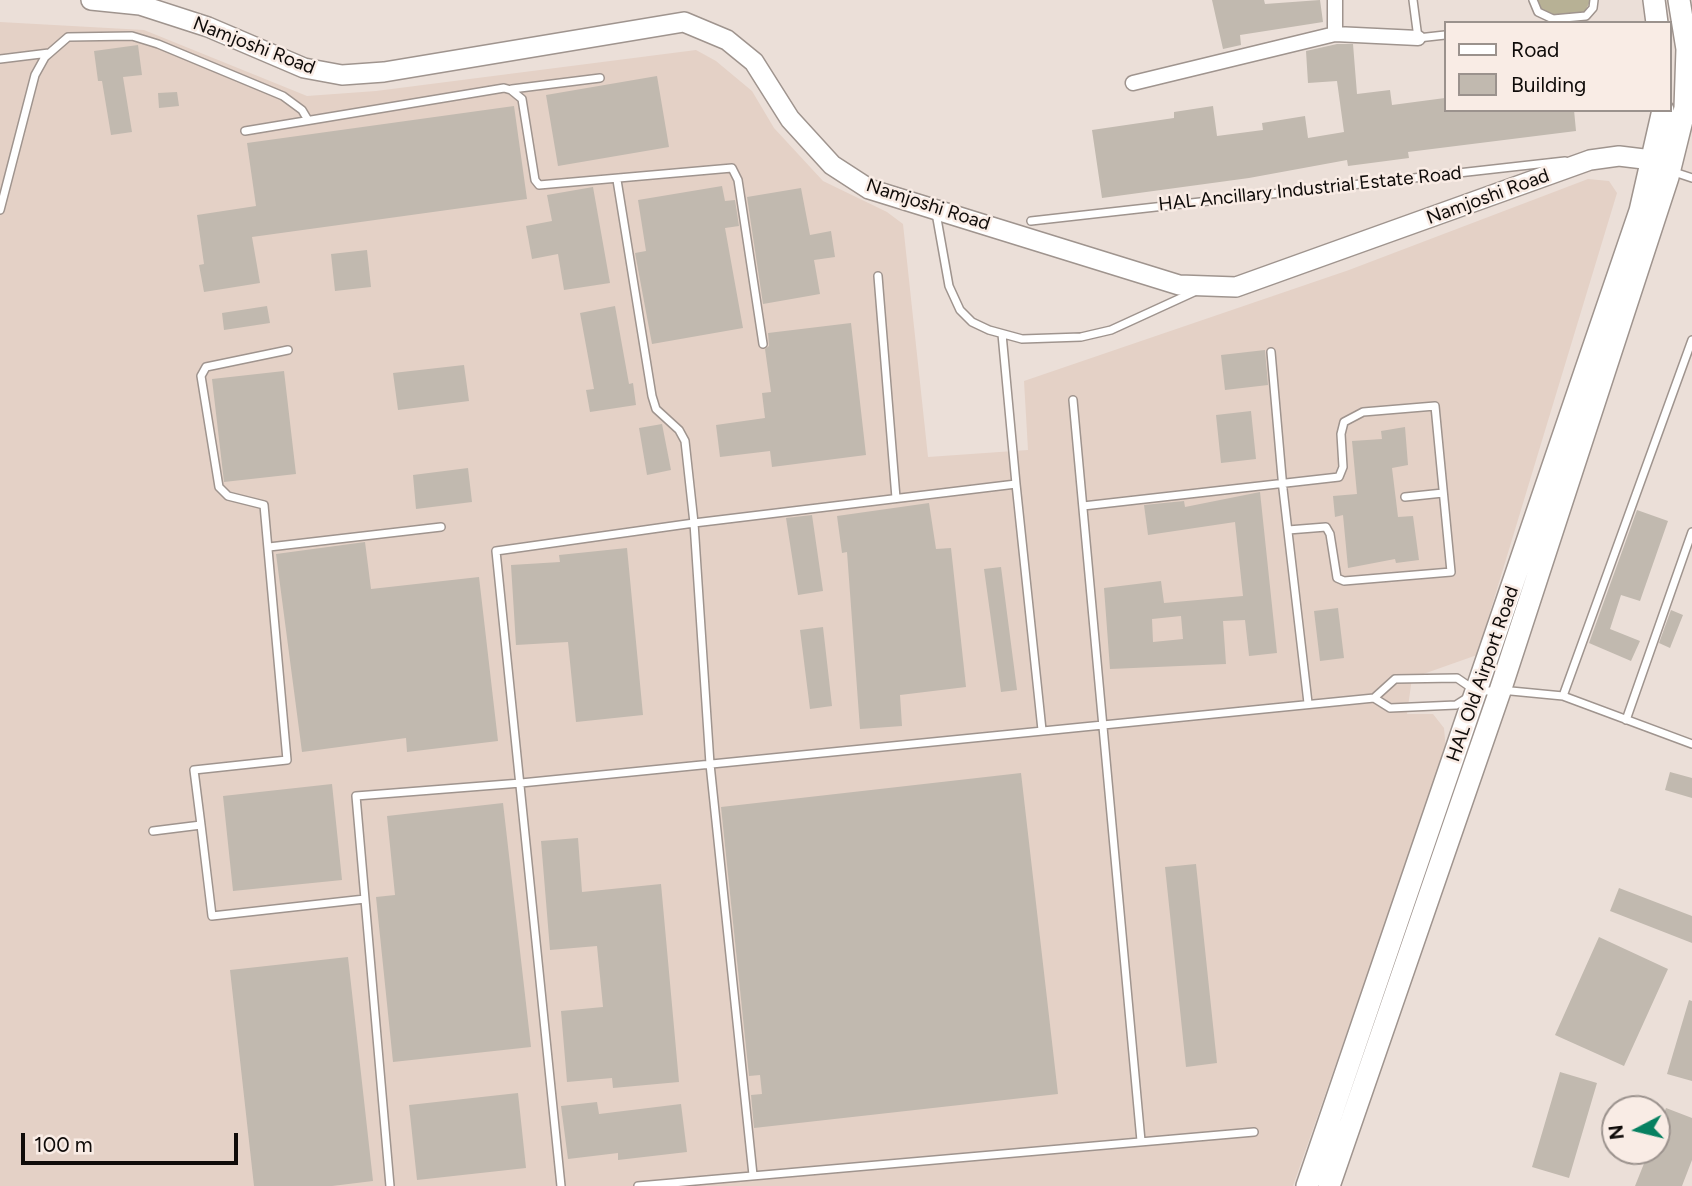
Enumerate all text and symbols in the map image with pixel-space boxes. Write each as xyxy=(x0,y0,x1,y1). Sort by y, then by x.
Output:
street label: Namjoshi Road xyxy=(190,12,318,80)
legend xyxy=(1444,21,1671,112)
text: Road xyxy=(1511,37,1559,62)
text: Building xyxy=(1511,72,1586,97)
street label: HAL Ancillary Industrial Estate Road xyxy=(1157,162,1463,216)
street label: Namjoshi Road xyxy=(1423,164,1553,230)
street label: Namjoshi Road xyxy=(863,174,993,236)
street label: HAL Old Airport Road xyxy=(1442,583,1524,765)
north arrow xyxy=(1601,1095,1671,1165)
scale bar xyxy=(24,1120,242,1164)
text: N xyxy=(1604,1124,1629,1141)
text: 100 m xyxy=(34,1132,93,1157)

